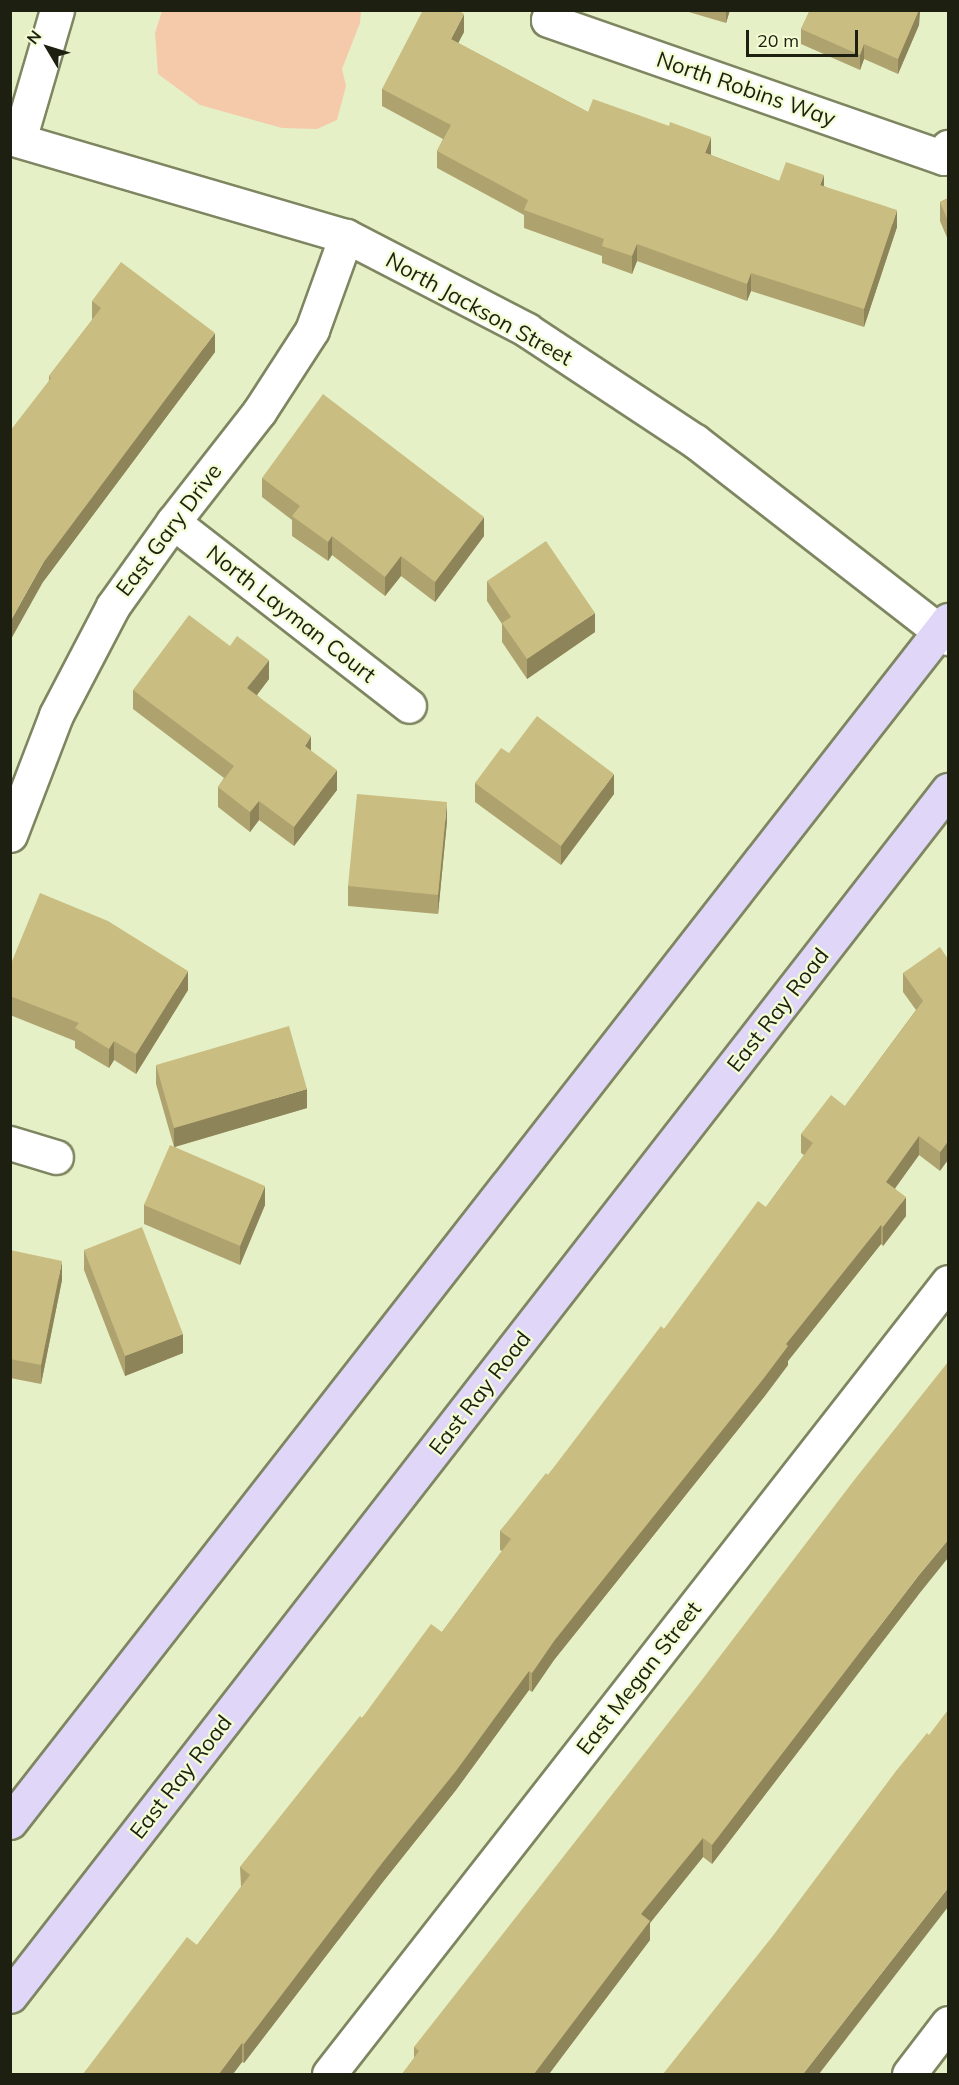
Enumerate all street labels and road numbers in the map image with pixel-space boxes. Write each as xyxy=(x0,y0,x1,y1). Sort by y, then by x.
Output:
street label: North Robins Way xyxy=(653,46,839,132)
street label: North Jackson Street xyxy=(381,247,577,371)
street label: East Gary Drive xyxy=(111,459,227,601)
street label: North Layman Court xyxy=(201,540,381,688)
street label: East Ray Road xyxy=(721,943,835,1077)
street label: East Ray Road xyxy=(423,1326,537,1460)
street label: East Megan Street xyxy=(571,1596,707,1760)
street label: East Ray Road xyxy=(124,1710,238,1844)

